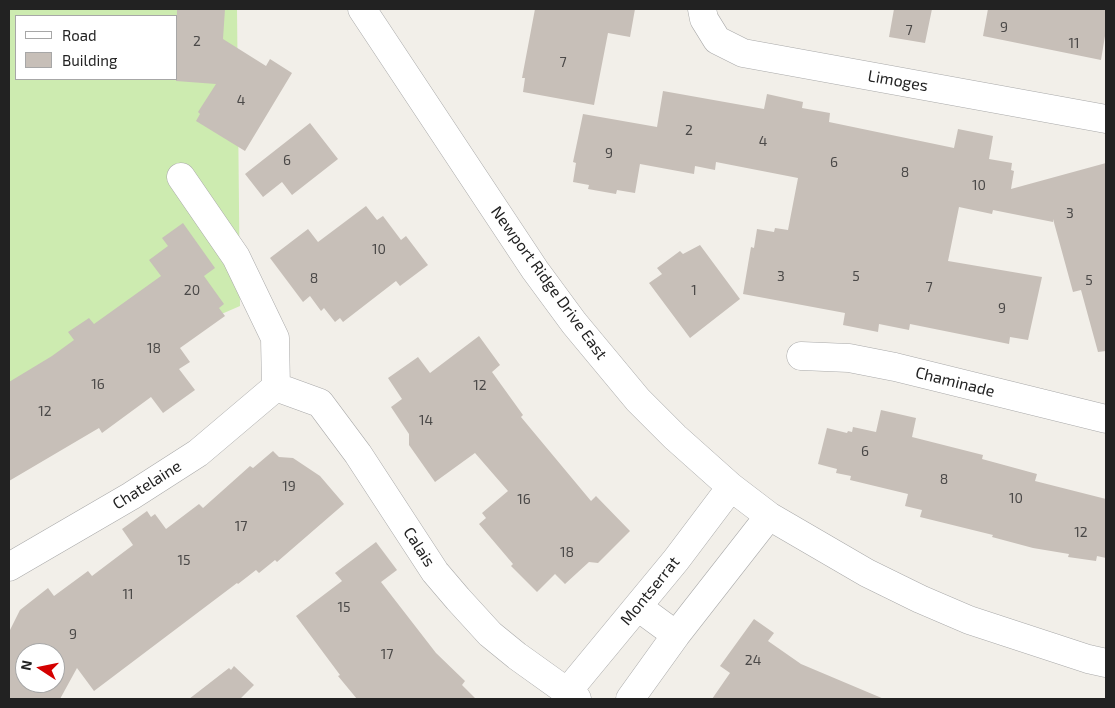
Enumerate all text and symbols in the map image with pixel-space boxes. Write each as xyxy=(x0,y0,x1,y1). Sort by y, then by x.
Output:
legend xyxy=(15,15,178,80)
house number: 9 xyxy=(1000,19,1008,35)
house number: 7 xyxy=(905,22,913,38)
text: Road xyxy=(62,26,97,44)
house number: 2 xyxy=(193,33,201,49)
house number: 11 xyxy=(1068,35,1080,51)
text: Building xyxy=(62,51,117,69)
house number: 7 xyxy=(559,54,567,70)
street label: Limoges xyxy=(866,66,930,96)
house number: 4 xyxy=(237,92,245,108)
house number: 2 xyxy=(685,122,693,138)
house number: 4 xyxy=(759,133,767,149)
house number: 9 xyxy=(605,145,613,161)
house number: 6 xyxy=(283,152,291,168)
house number: 6 xyxy=(830,154,838,170)
house number: 8 xyxy=(901,164,909,180)
house number: 10 xyxy=(972,177,986,193)
street label: Newport Ridge Drive East xyxy=(487,202,611,364)
house number: 3 xyxy=(1066,205,1074,221)
house number: 10 xyxy=(372,241,386,257)
house number: 3 xyxy=(777,268,785,284)
house number: 5 xyxy=(852,268,860,284)
house number: 8 xyxy=(310,270,318,286)
house number: 5 xyxy=(1085,272,1093,288)
house number: 7 xyxy=(925,279,933,295)
house number: 20 xyxy=(184,282,200,298)
house number: 1 xyxy=(691,282,697,298)
house number: 9 xyxy=(998,300,1006,316)
house number: 18 xyxy=(147,340,161,356)
street label: Chaminade xyxy=(913,363,997,401)
house number: 16 xyxy=(91,376,105,392)
house number: 12 xyxy=(473,377,487,393)
house number: 12 xyxy=(38,403,52,419)
house number: 14 xyxy=(419,412,433,428)
house number: 6 xyxy=(861,443,869,459)
street label: Chatelaine xyxy=(109,456,185,514)
house number: 8 xyxy=(940,471,948,487)
house number: 19 xyxy=(282,478,296,494)
house number: 10 xyxy=(1009,490,1023,506)
house number: 16 xyxy=(517,491,531,507)
house number: 17 xyxy=(235,518,247,534)
street label: Calais xyxy=(399,524,439,570)
house number: 12 xyxy=(1074,524,1088,540)
house number: 18 xyxy=(560,544,574,560)
house number: 15 xyxy=(177,552,191,568)
street label: Montserrat xyxy=(616,553,684,629)
house number: 11 xyxy=(122,586,134,602)
house number: 15 xyxy=(337,599,351,615)
house number: 9 xyxy=(69,626,77,642)
north arrow xyxy=(15,643,65,693)
house number: 17 xyxy=(381,646,393,662)
house number: 24 xyxy=(745,652,761,668)
text: N xyxy=(16,659,35,672)

